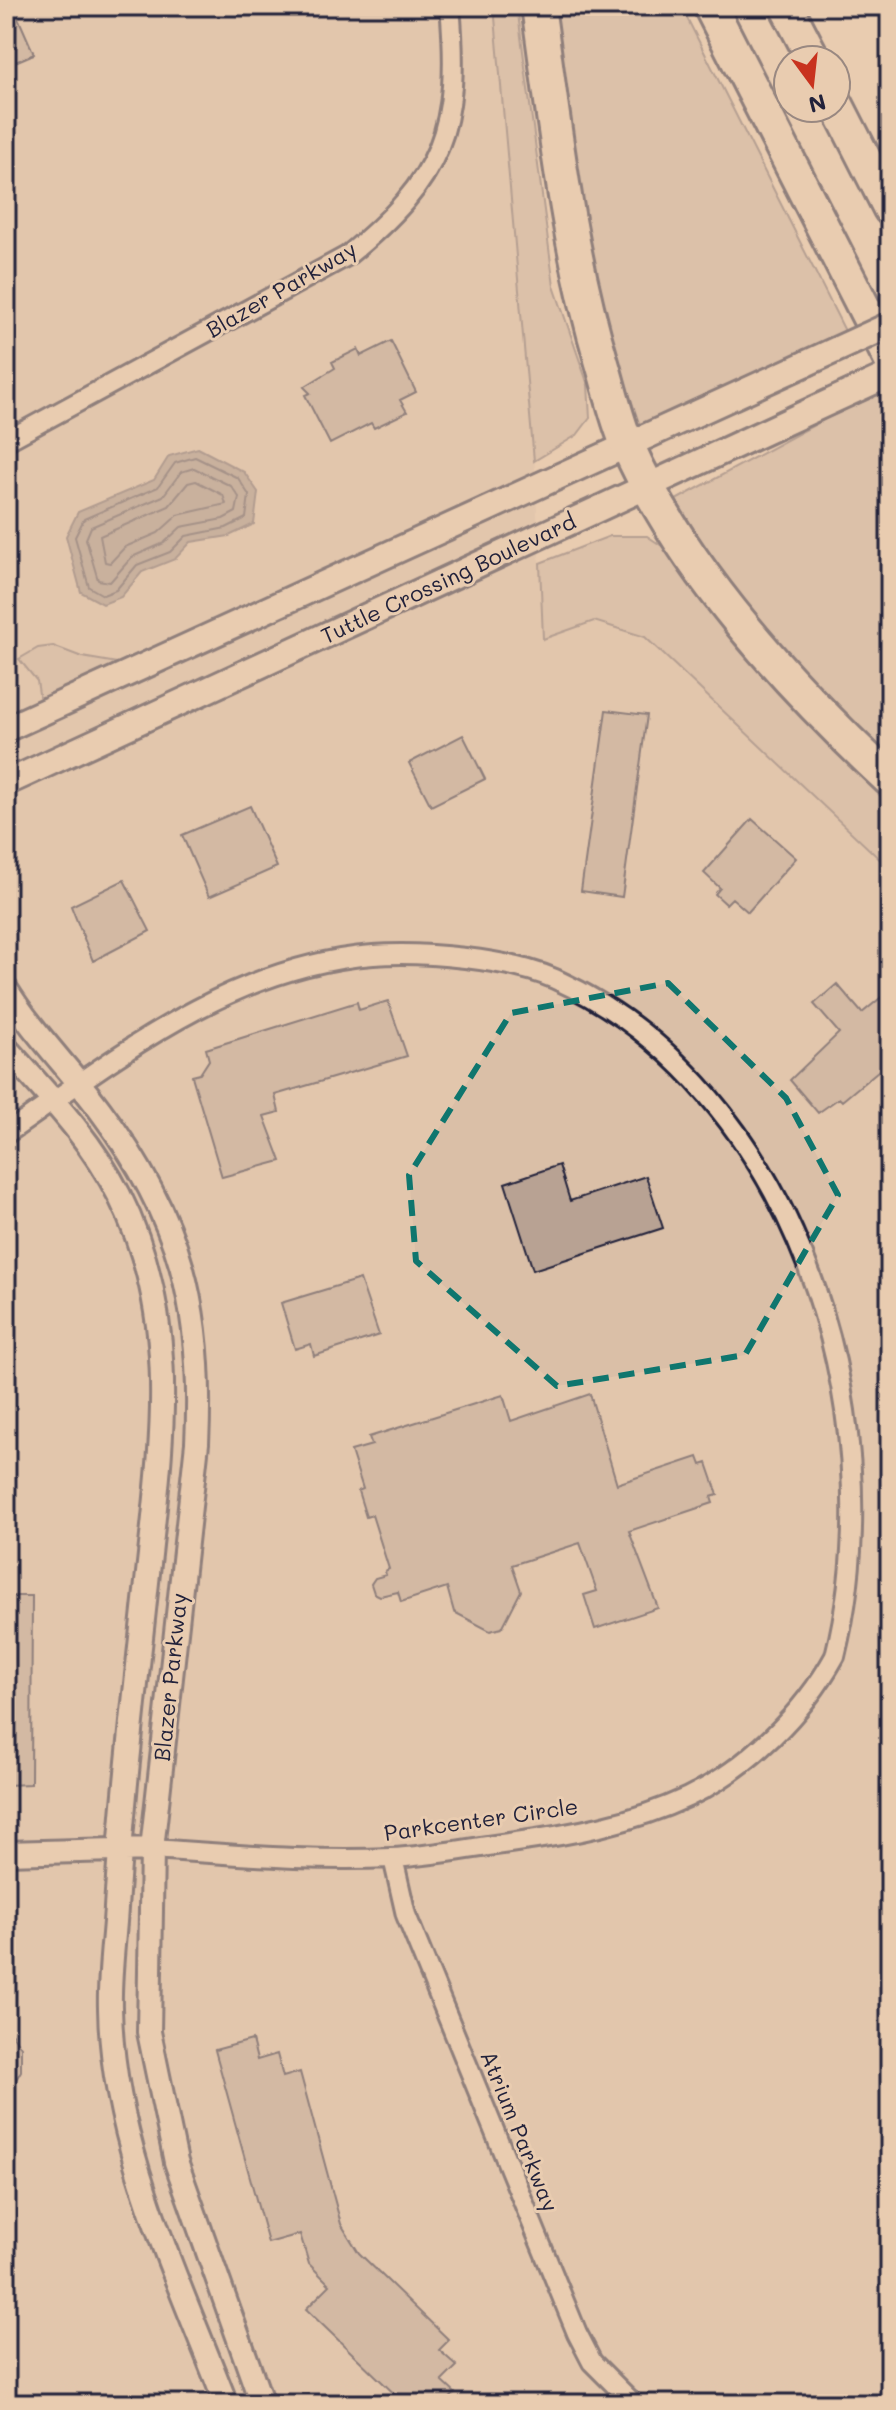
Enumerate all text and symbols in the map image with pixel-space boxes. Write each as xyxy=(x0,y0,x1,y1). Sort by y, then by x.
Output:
north arrow xyxy=(772,44,852,124)
text: N xyxy=(805,88,829,120)
street label: Blazer Parkway xyxy=(201,234,361,344)
street label: Tuttle Crossing Boulevard xyxy=(316,506,580,650)
street label: Blazer Parkway xyxy=(147,1591,193,1763)
street label: Parkcenter Circle xyxy=(382,1791,580,1847)
street label: Atrium Parkway xyxy=(474,2046,566,2216)

